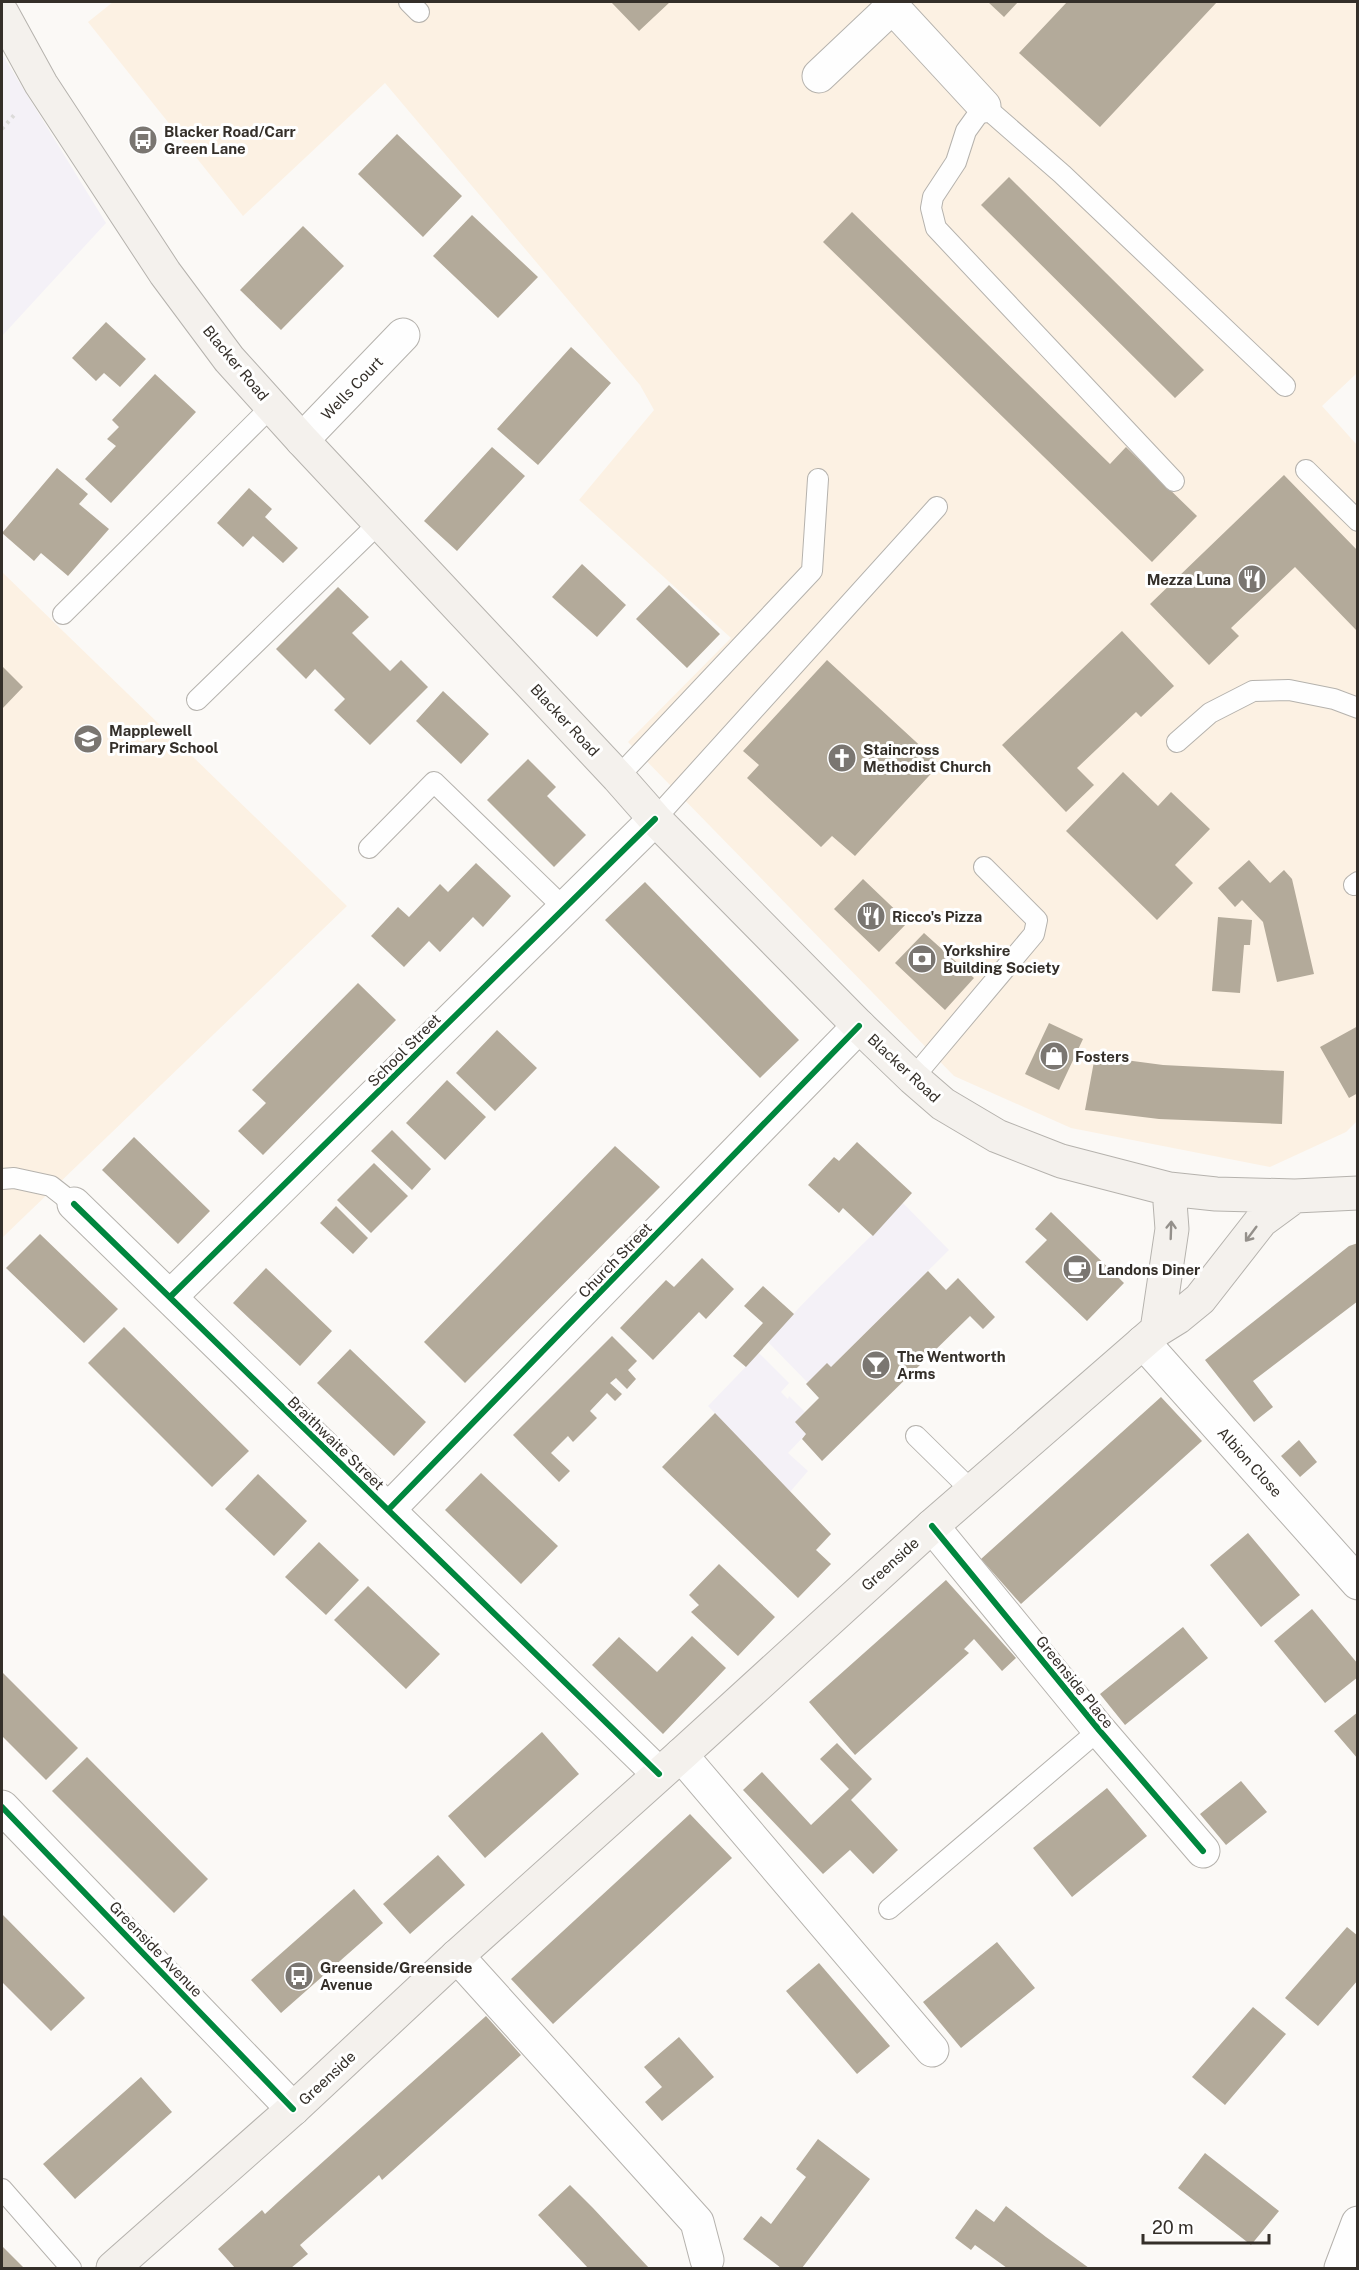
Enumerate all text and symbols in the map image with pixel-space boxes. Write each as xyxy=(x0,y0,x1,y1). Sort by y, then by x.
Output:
place label: Blacker Road/Carr Green Lane xyxy=(164,123,296,157)
bus stop icon: Blacker Road/Carr Green Lane xyxy=(127,124,159,156)
street label: Blacker Road xyxy=(200,322,272,404)
street label: Wells Court xyxy=(318,353,386,423)
restaurant icon: Mezza Luna xyxy=(1236,563,1268,595)
place label: Mezza Luna xyxy=(1147,571,1231,588)
street label: Blacker Road xyxy=(527,680,603,760)
place label: Mapplewell Primary School xyxy=(109,722,219,756)
school or university icon: Mapplewell Primary School xyxy=(72,723,104,755)
place label: Staincross Methodist Church xyxy=(863,741,991,775)
church icon: Staincross Methodist Church xyxy=(826,742,858,774)
restaurant icon: Ricco's Pizza xyxy=(855,900,887,932)
place label: Ricco's Pizza xyxy=(892,908,982,925)
place label: Yorkshire Building Society xyxy=(943,942,1060,976)
bank icon: Yorkshire Building Society xyxy=(906,943,938,975)
street label: School Street xyxy=(364,1010,444,1090)
street label: Blacker Road xyxy=(864,1030,944,1106)
shop icon: Fosters xyxy=(1038,1040,1070,1072)
place label: Fosters xyxy=(1075,1048,1129,1065)
street label: Church Street xyxy=(575,1219,655,1301)
one-way arrow xyxy=(1165,1221,1176,1241)
one-way arrow xyxy=(1245,1226,1258,1242)
cafe icon: Landons Diner xyxy=(1061,1253,1093,1285)
place label: Landons Diner xyxy=(1098,1261,1200,1278)
place label: The Wentworth Arms xyxy=(897,1348,1006,1382)
bar icon: The Wentworth Arms xyxy=(860,1349,892,1381)
street label: Braithwaite Street xyxy=(284,1393,388,1493)
street label: Albion Close xyxy=(1214,1424,1286,1500)
street label: Greenside xyxy=(858,1534,922,1594)
street label: Greenside Place xyxy=(1033,1633,1117,1731)
street label: Greenside Avenue xyxy=(106,1898,206,2000)
place label: Greenside/Greenside Avenue xyxy=(320,1959,472,1993)
bus stop icon: Greenside/Greenside Avenue xyxy=(283,1960,315,1992)
street label: Greenside xyxy=(295,2048,359,2108)
scale bar xyxy=(1143,2207,1269,2245)
text: 20 m xyxy=(1152,2217,1194,2238)

